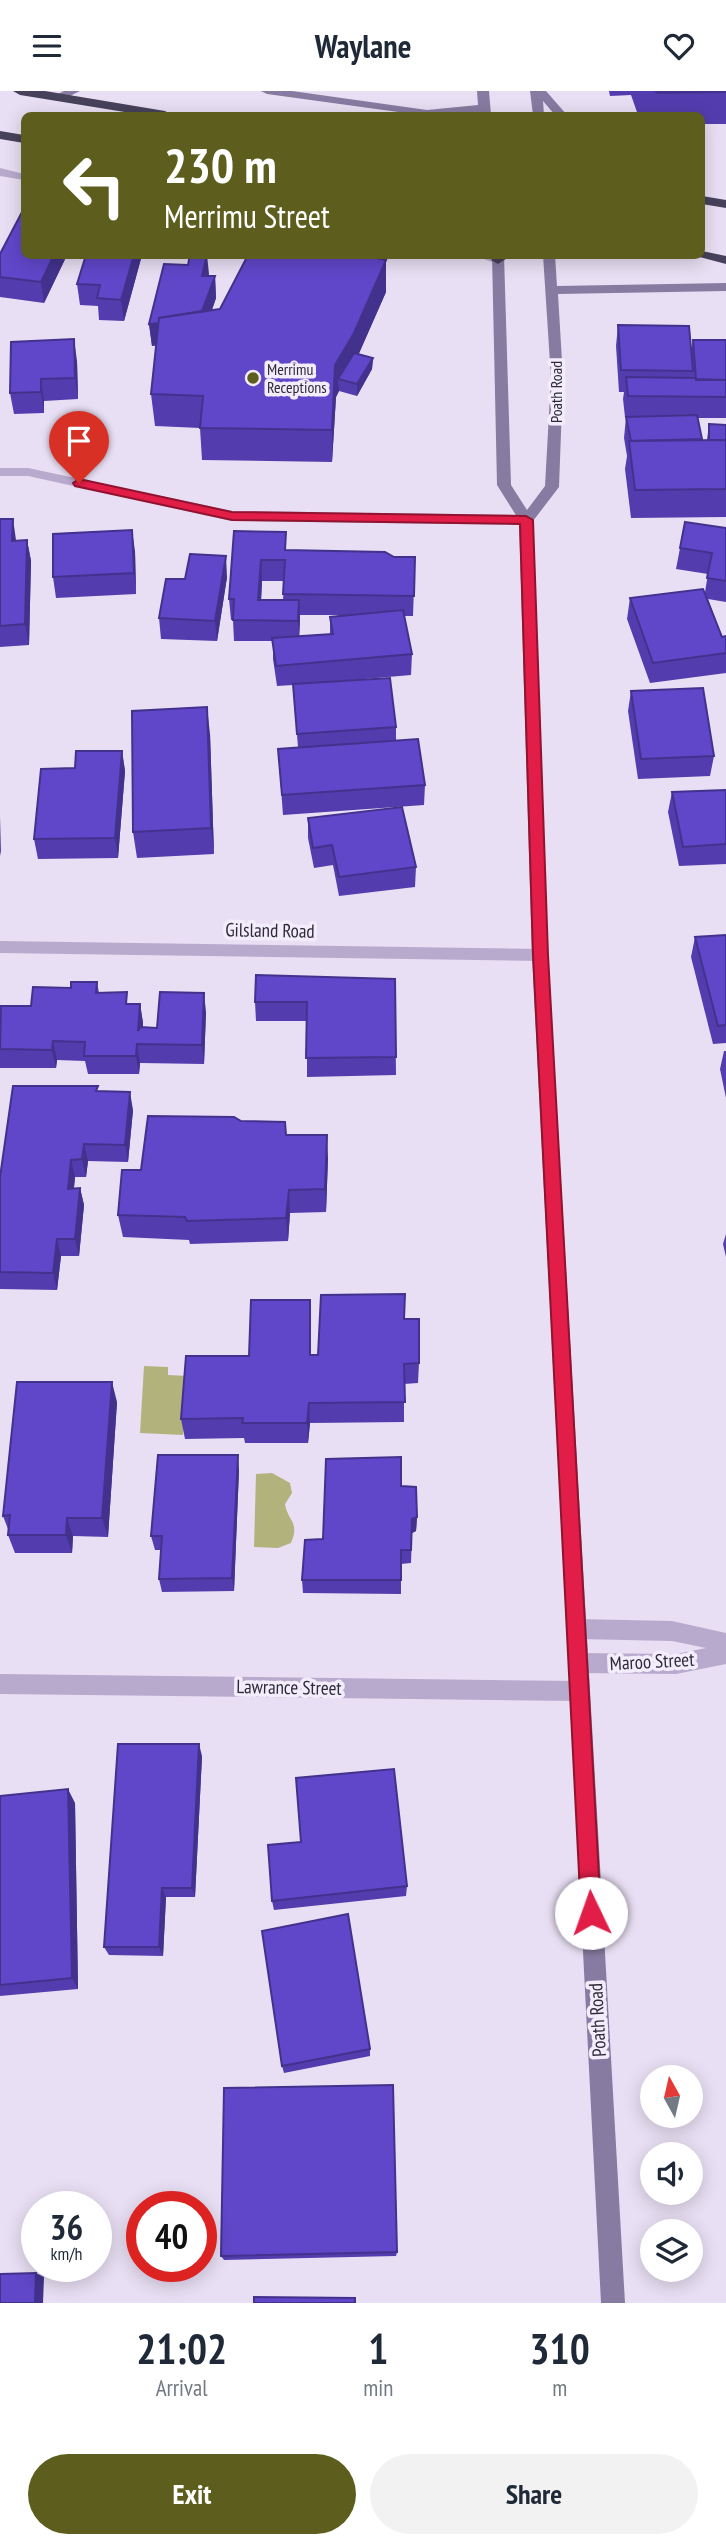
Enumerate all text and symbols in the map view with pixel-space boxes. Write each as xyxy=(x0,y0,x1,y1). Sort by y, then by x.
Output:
text: Waylane xyxy=(315,25,411,67)
icon: menu xyxy=(28,27,66,65)
icon: heart xyxy=(660,27,698,65)
text: 230 m xyxy=(164,133,277,197)
icon: left xyxy=(49,140,140,231)
text: Merrimu Street xyxy=(164,195,330,237)
place label: Merrimu Receptions xyxy=(267,359,327,397)
street label: Poath Road xyxy=(546,361,566,423)
marker: Merrimu Receptions xyxy=(245,370,261,386)
pin xyxy=(49,411,109,483)
icon: arrive xyxy=(60,422,98,460)
street label: Gilsland Road xyxy=(225,917,315,943)
street label: Maroo Street xyxy=(609,1647,696,1675)
street label: Lawrance Street xyxy=(236,1674,343,1700)
position arrow xyxy=(554,1876,628,1950)
street label: Poath Road xyxy=(583,1982,611,2058)
north arrow xyxy=(640,2065,704,2128)
map controls xyxy=(640,2065,703,2282)
button: sound xyxy=(640,2142,703,2205)
speed limit sign: 40 xyxy=(126,2191,217,2282)
text: 36 xyxy=(50,2204,83,2250)
button: layers xyxy=(640,2219,703,2282)
text: km/h xyxy=(51,2242,82,2265)
text: 21:02 xyxy=(136,2321,227,2376)
text: 1 xyxy=(368,2321,388,2376)
text: 310 xyxy=(530,2321,590,2376)
text: Arrival xyxy=(156,2373,208,2402)
text: min xyxy=(363,2373,393,2402)
text: m xyxy=(552,2373,567,2402)
button: Exit xyxy=(28,2454,356,2534)
button: Share xyxy=(370,2454,698,2534)

